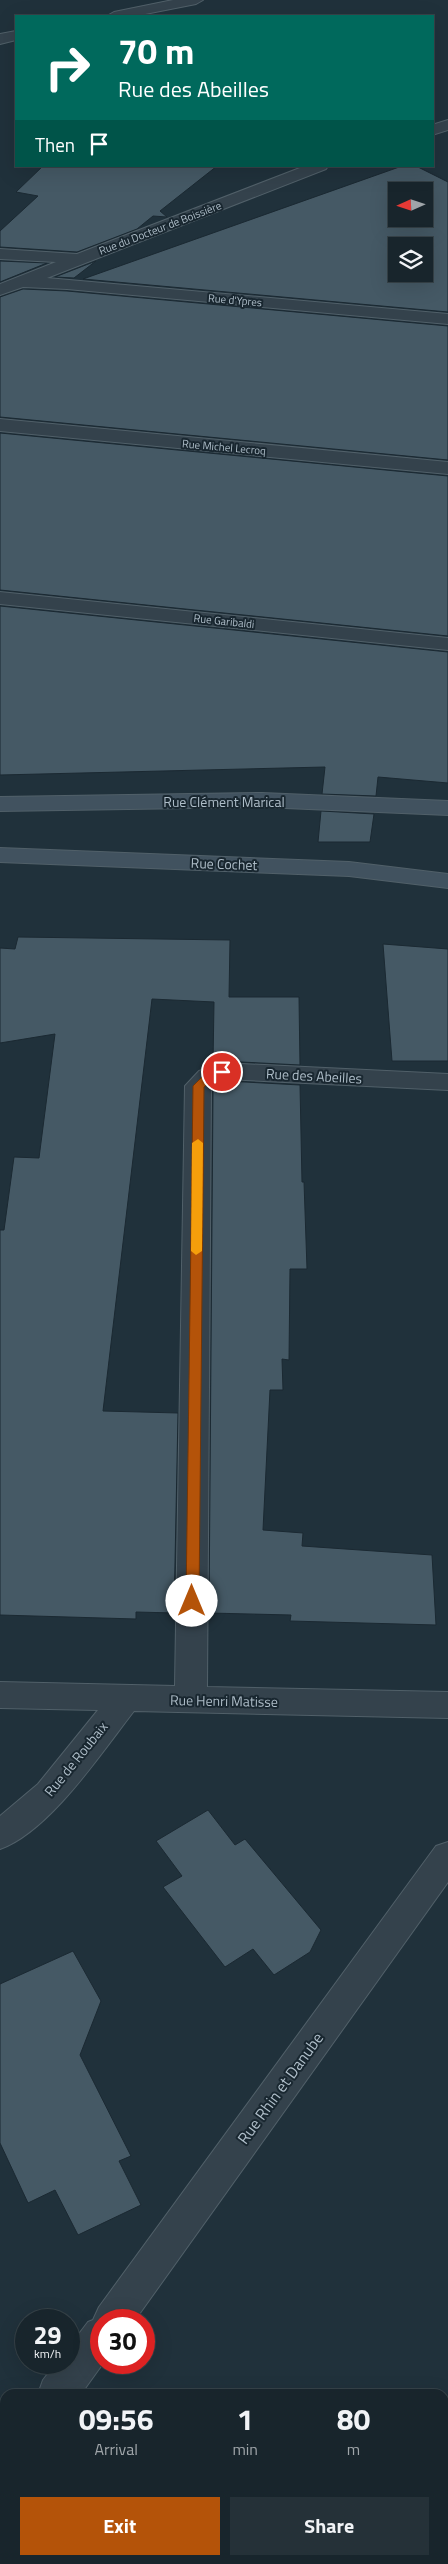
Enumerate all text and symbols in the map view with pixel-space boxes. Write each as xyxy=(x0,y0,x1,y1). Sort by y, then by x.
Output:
text: 70 m xyxy=(118,24,194,78)
icon: right xyxy=(35,35,100,100)
text: Rue des Abeilles xyxy=(118,72,269,106)
text: Then xyxy=(35,130,75,159)
icon: arrive xyxy=(85,130,113,158)
north arrow xyxy=(388,182,432,228)
map controls xyxy=(388,182,433,282)
street label: Rue du Docteur de Boissière xyxy=(96,197,224,259)
button: layers xyxy=(388,237,433,282)
street label: Rue d'Ypres xyxy=(207,290,263,310)
street label: Rue Michel Lecroq xyxy=(181,435,267,459)
street label: Rue Garibaldi xyxy=(193,610,255,632)
street label: Rue Clément Marical xyxy=(163,791,285,812)
street label: Rue Cochet xyxy=(190,852,258,875)
pin xyxy=(201,1051,243,1093)
icon: arrive xyxy=(208,1058,236,1086)
street label: Rue des Abeilles xyxy=(265,1062,363,1089)
position arrow xyxy=(165,1574,217,1626)
street label: Rue Henri Matisse xyxy=(170,1689,278,1712)
street label: Rue de Roubaix xyxy=(39,1716,113,1801)
street label: Rue Rhin et Danube xyxy=(231,2027,329,2149)
speed limit sign: 30 xyxy=(90,2309,155,2374)
text: 29 xyxy=(33,2316,62,2354)
text: km/h xyxy=(34,2344,61,2363)
text: 09:56 xyxy=(79,2396,154,2442)
text: 1 xyxy=(237,2396,254,2442)
text: 80 xyxy=(337,2396,370,2442)
text: Arrival xyxy=(94,2437,138,2461)
text: min xyxy=(232,2437,258,2461)
text: m xyxy=(347,2437,360,2461)
button: Exit xyxy=(20,2497,220,2555)
button: Share xyxy=(230,2497,429,2555)

